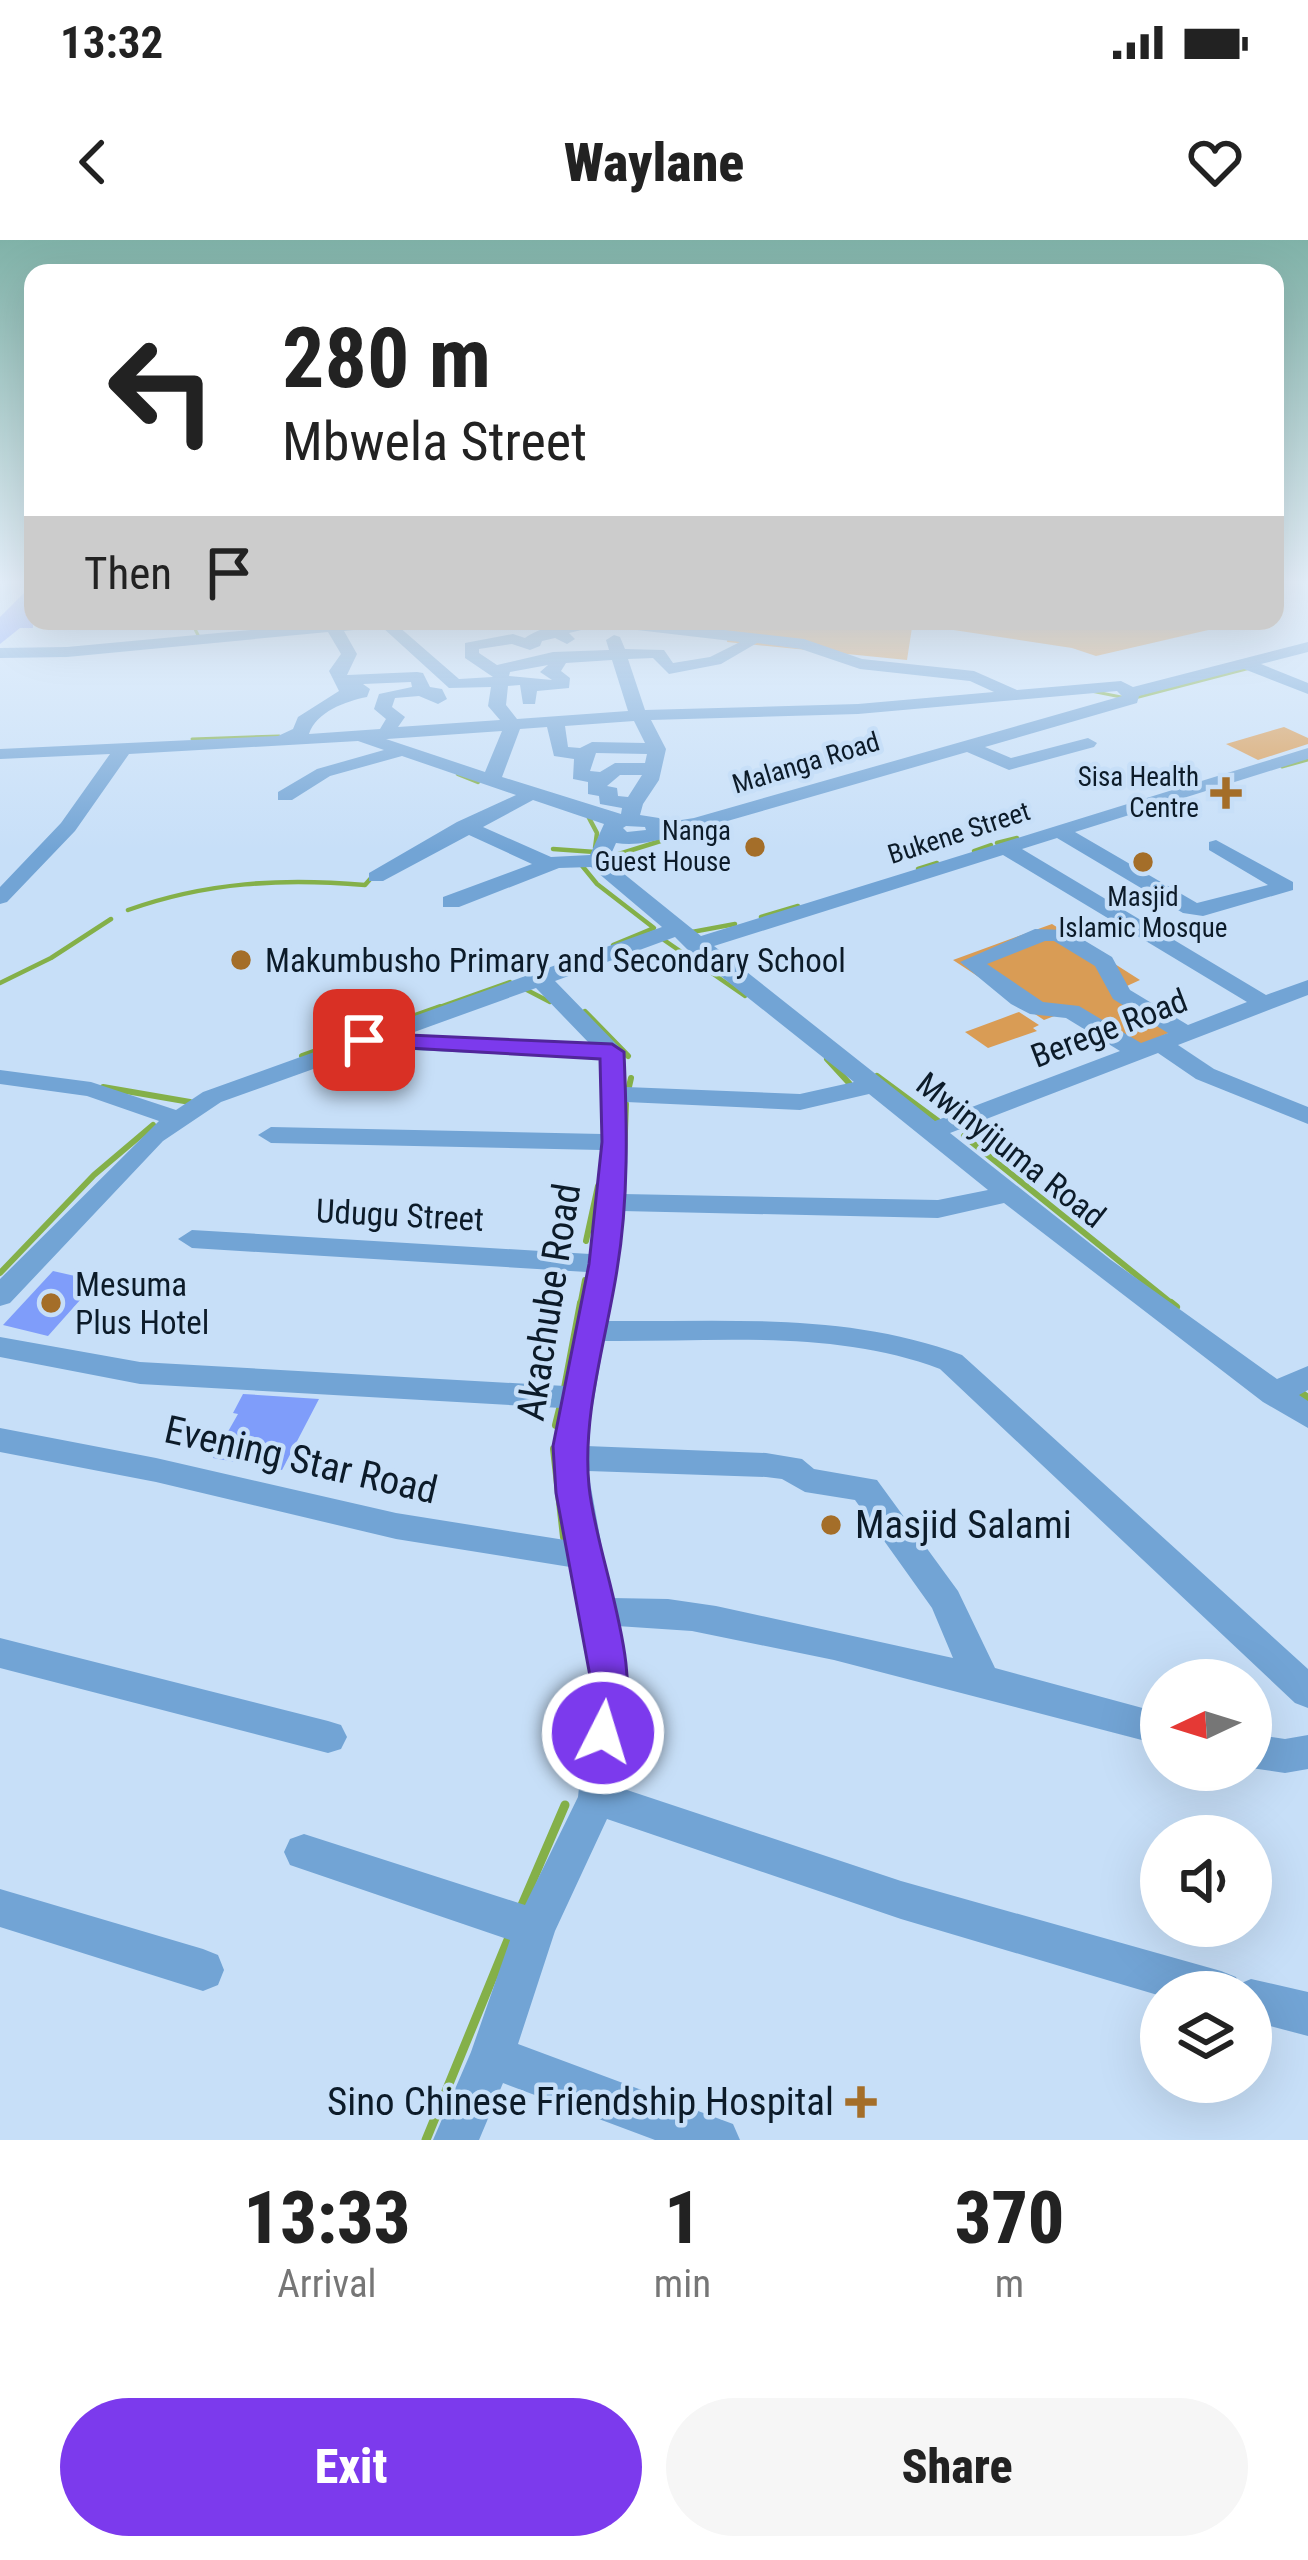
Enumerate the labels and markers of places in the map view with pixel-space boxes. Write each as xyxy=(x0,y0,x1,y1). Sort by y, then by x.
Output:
place label: Sisa Health Centre xyxy=(1078,761,1199,824)
marker: Sisa Health Centre xyxy=(1210,777,1242,809)
place label: Nanga Guest House xyxy=(595,815,731,878)
marker: Nanga Guest House xyxy=(742,834,768,860)
marker: Masjid Islamic Mosque xyxy=(1130,849,1156,875)
place label: Masjid Islamic Mosque xyxy=(1059,881,1227,944)
place label: Makumbusho Primary and Secondary School xyxy=(265,941,846,980)
marker: Makumbusho Primary and Secondary School xyxy=(228,947,254,973)
pin xyxy=(313,989,415,1091)
place label: Mesuma Plus Hotel xyxy=(75,1265,209,1342)
marker: Mesuma Plus Hotel xyxy=(38,1290,64,1316)
place label: Masjid Salami xyxy=(855,1502,1072,1548)
marker: Masjid Salami xyxy=(818,1512,844,1538)
place label: Sino Chinese Friendship Hospital xyxy=(327,2079,834,2125)
marker: Sino Chinese Friendship Hospital xyxy=(845,2086,877,2118)

